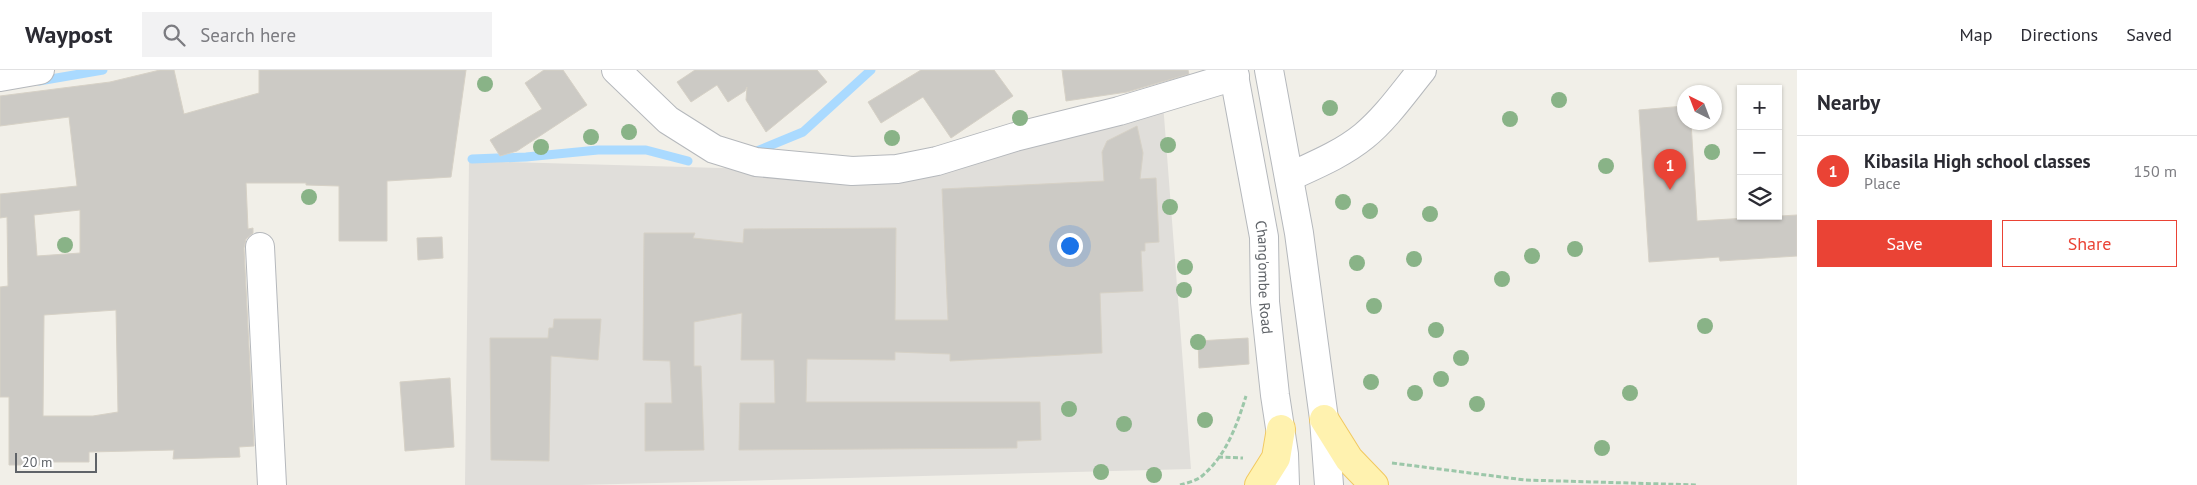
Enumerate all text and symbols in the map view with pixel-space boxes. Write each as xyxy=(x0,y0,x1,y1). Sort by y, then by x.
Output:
search box xyxy=(142,12,492,57)
text: Waypost xyxy=(25,19,112,50)
icon: search xyxy=(160,21,188,49)
text: Search here xyxy=(200,23,296,47)
text: Map xyxy=(1960,23,1992,46)
text: Directions xyxy=(2020,23,2098,46)
text: Saved xyxy=(2126,23,2172,46)
north arrow xyxy=(1677,85,1722,130)
map controls xyxy=(1737,85,1782,220)
button: + xyxy=(1737,85,1782,130)
text: Nearby xyxy=(1817,89,1880,116)
button: − xyxy=(1737,130,1782,175)
pin: 1 xyxy=(1654,149,1686,190)
text: Kibasila High school classes xyxy=(1864,149,2091,173)
text: 1 xyxy=(1828,161,1838,181)
text: 150 m xyxy=(2134,161,2177,181)
text: Place xyxy=(1864,173,1901,193)
button: layers xyxy=(1737,175,1782,220)
street label: Chang'ombe Road xyxy=(1252,219,1278,335)
button: Save xyxy=(1817,220,1992,267)
button: Share xyxy=(2002,220,2177,267)
your location xyxy=(1057,233,1083,259)
scale bar xyxy=(15,450,98,473)
text: 20 m xyxy=(22,453,52,471)

